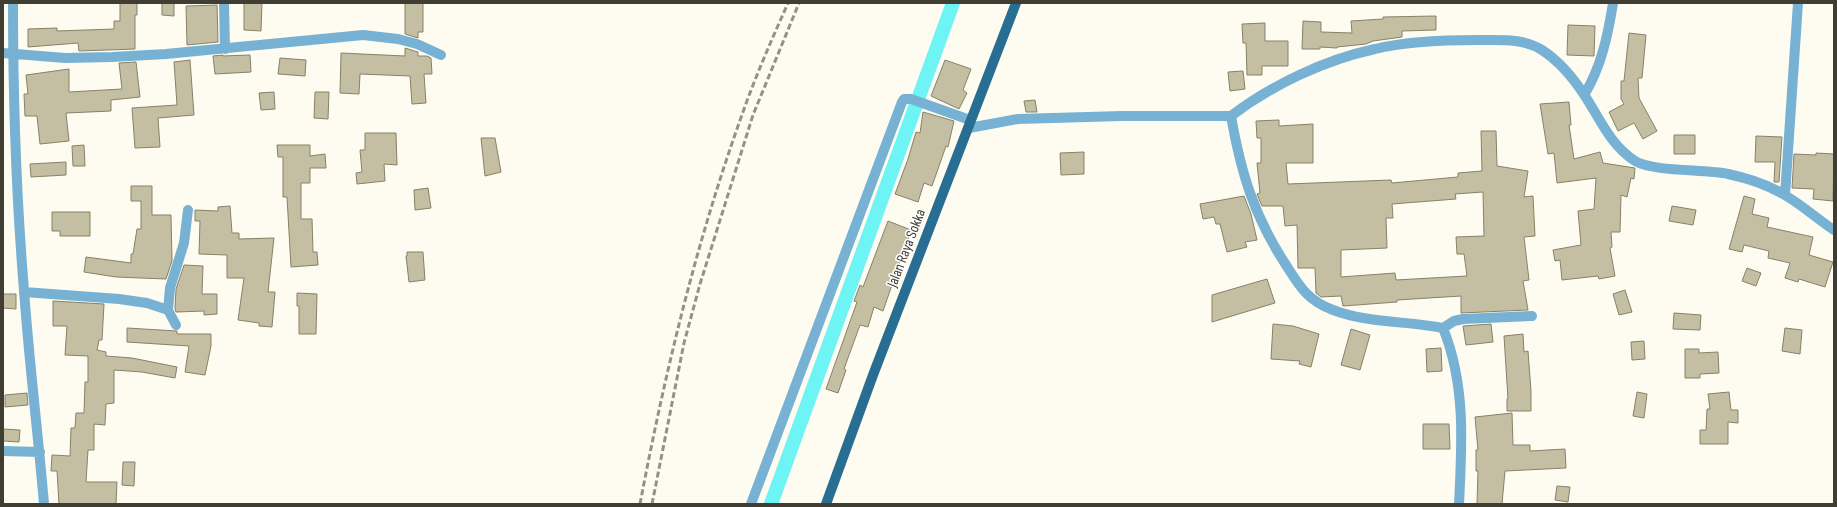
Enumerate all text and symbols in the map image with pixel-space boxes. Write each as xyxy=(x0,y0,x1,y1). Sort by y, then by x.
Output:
street label: Jalan Raya Sokka xyxy=(883,206,930,291)

